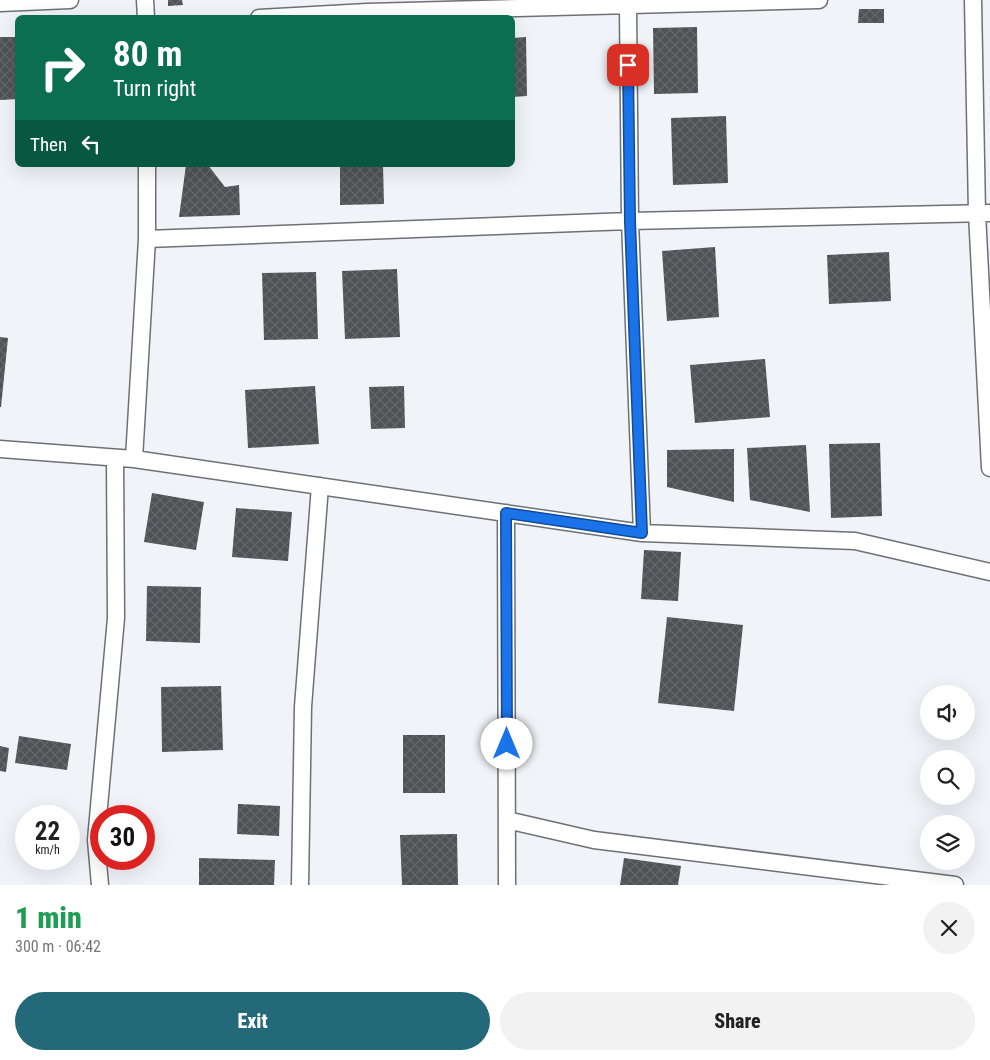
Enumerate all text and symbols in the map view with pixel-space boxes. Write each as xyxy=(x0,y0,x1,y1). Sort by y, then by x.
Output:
text: 80 m xyxy=(113,34,182,75)
icon: right xyxy=(30,35,95,100)
pin xyxy=(607,44,649,86)
icon: arrive xyxy=(614,51,642,79)
text: Turn right xyxy=(113,76,196,101)
icon: left xyxy=(77,130,105,158)
text: Then xyxy=(30,133,67,156)
map controls xyxy=(920,685,975,870)
button: sound xyxy=(920,685,975,740)
position arrow xyxy=(480,717,532,769)
button: search xyxy=(920,750,975,805)
speed limit sign: 30 xyxy=(90,805,155,870)
button: layers xyxy=(920,815,975,870)
text: 22 xyxy=(35,817,60,846)
text: km/h xyxy=(35,843,60,857)
text: 1 min xyxy=(15,900,82,935)
button: close xyxy=(923,902,975,954)
text: 300 m · 06:42 xyxy=(15,937,101,956)
button: Exit xyxy=(15,992,490,1050)
button: Share xyxy=(500,992,975,1050)

